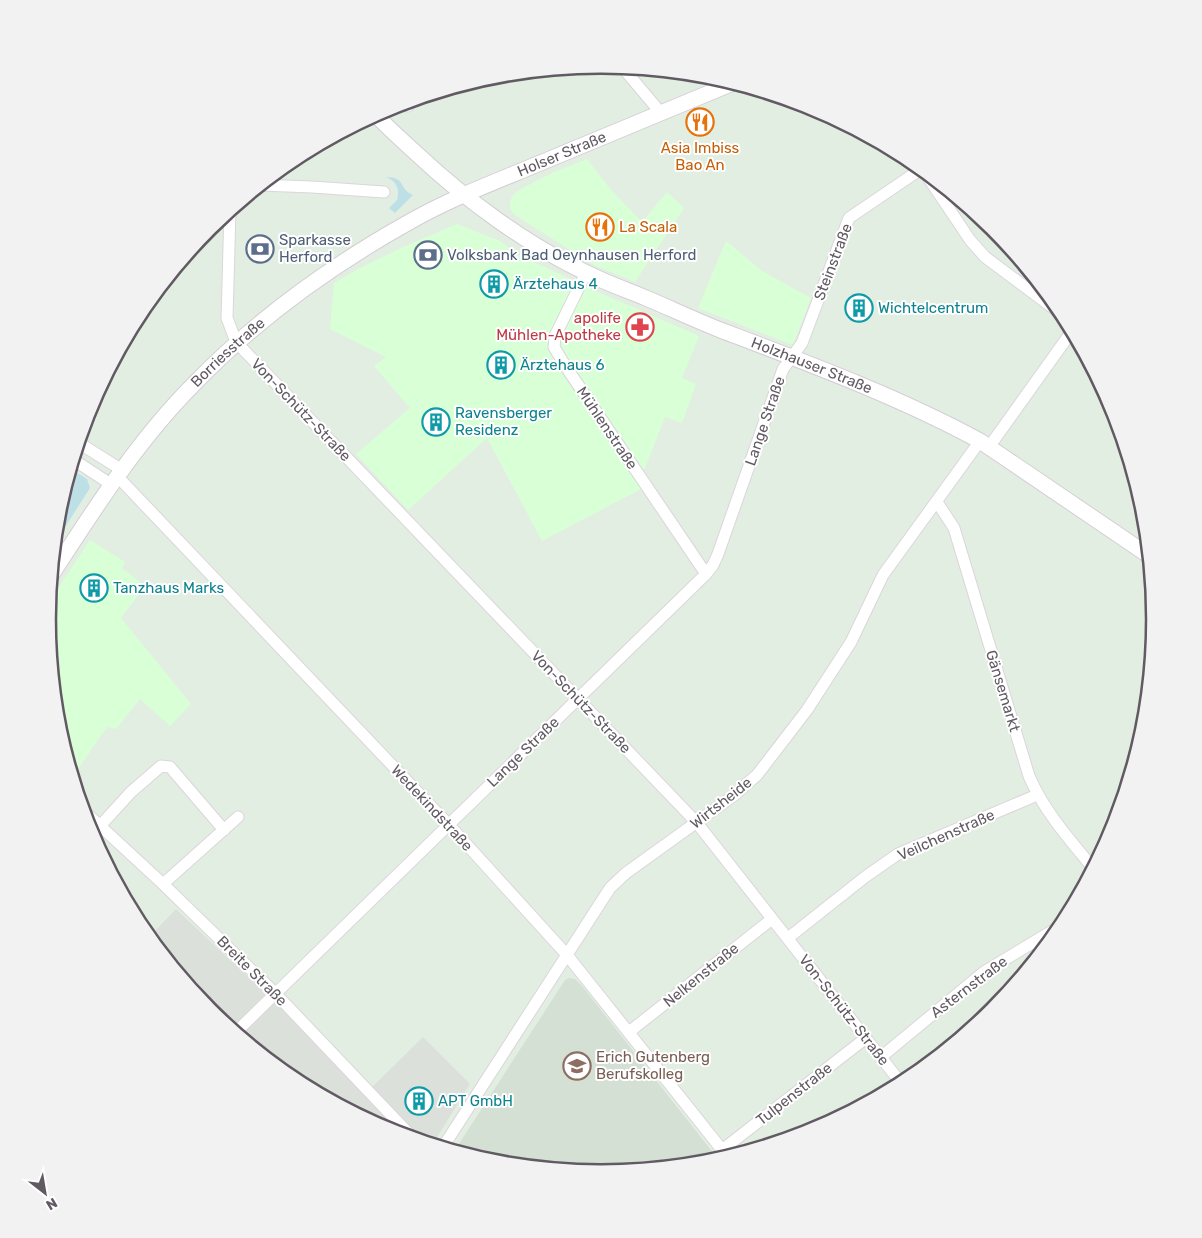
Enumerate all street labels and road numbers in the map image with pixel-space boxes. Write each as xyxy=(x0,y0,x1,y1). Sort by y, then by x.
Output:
street label: Holser Straße xyxy=(515,128,609,180)
street label: Steinstraße xyxy=(810,221,856,303)
street label: Borriesstraße xyxy=(187,314,269,391)
street label: Holzhauser Straße xyxy=(749,334,875,398)
street label: Von-Schütz-Straße xyxy=(247,355,355,465)
street label: Lange Straße xyxy=(741,374,789,468)
street label: Mühlenstraße xyxy=(573,383,641,473)
street label: Von-Schütz-Straße xyxy=(527,647,635,757)
street label: Gänsemarkt xyxy=(982,648,1024,734)
street label: Lange Straße xyxy=(483,713,563,791)
street label: Wedekindstraße xyxy=(387,761,477,855)
street label: Wirtsheide xyxy=(687,773,755,833)
street label: Veilchenstraße xyxy=(895,806,997,864)
street label: Breite Straße xyxy=(213,932,291,1010)
street label: Nelkenstraße xyxy=(660,939,742,1011)
street label: Von-Schütz-Straße xyxy=(795,951,893,1069)
street label: Asternstraße xyxy=(927,952,1011,1022)
street label: Tulpenstraße xyxy=(753,1059,835,1129)

